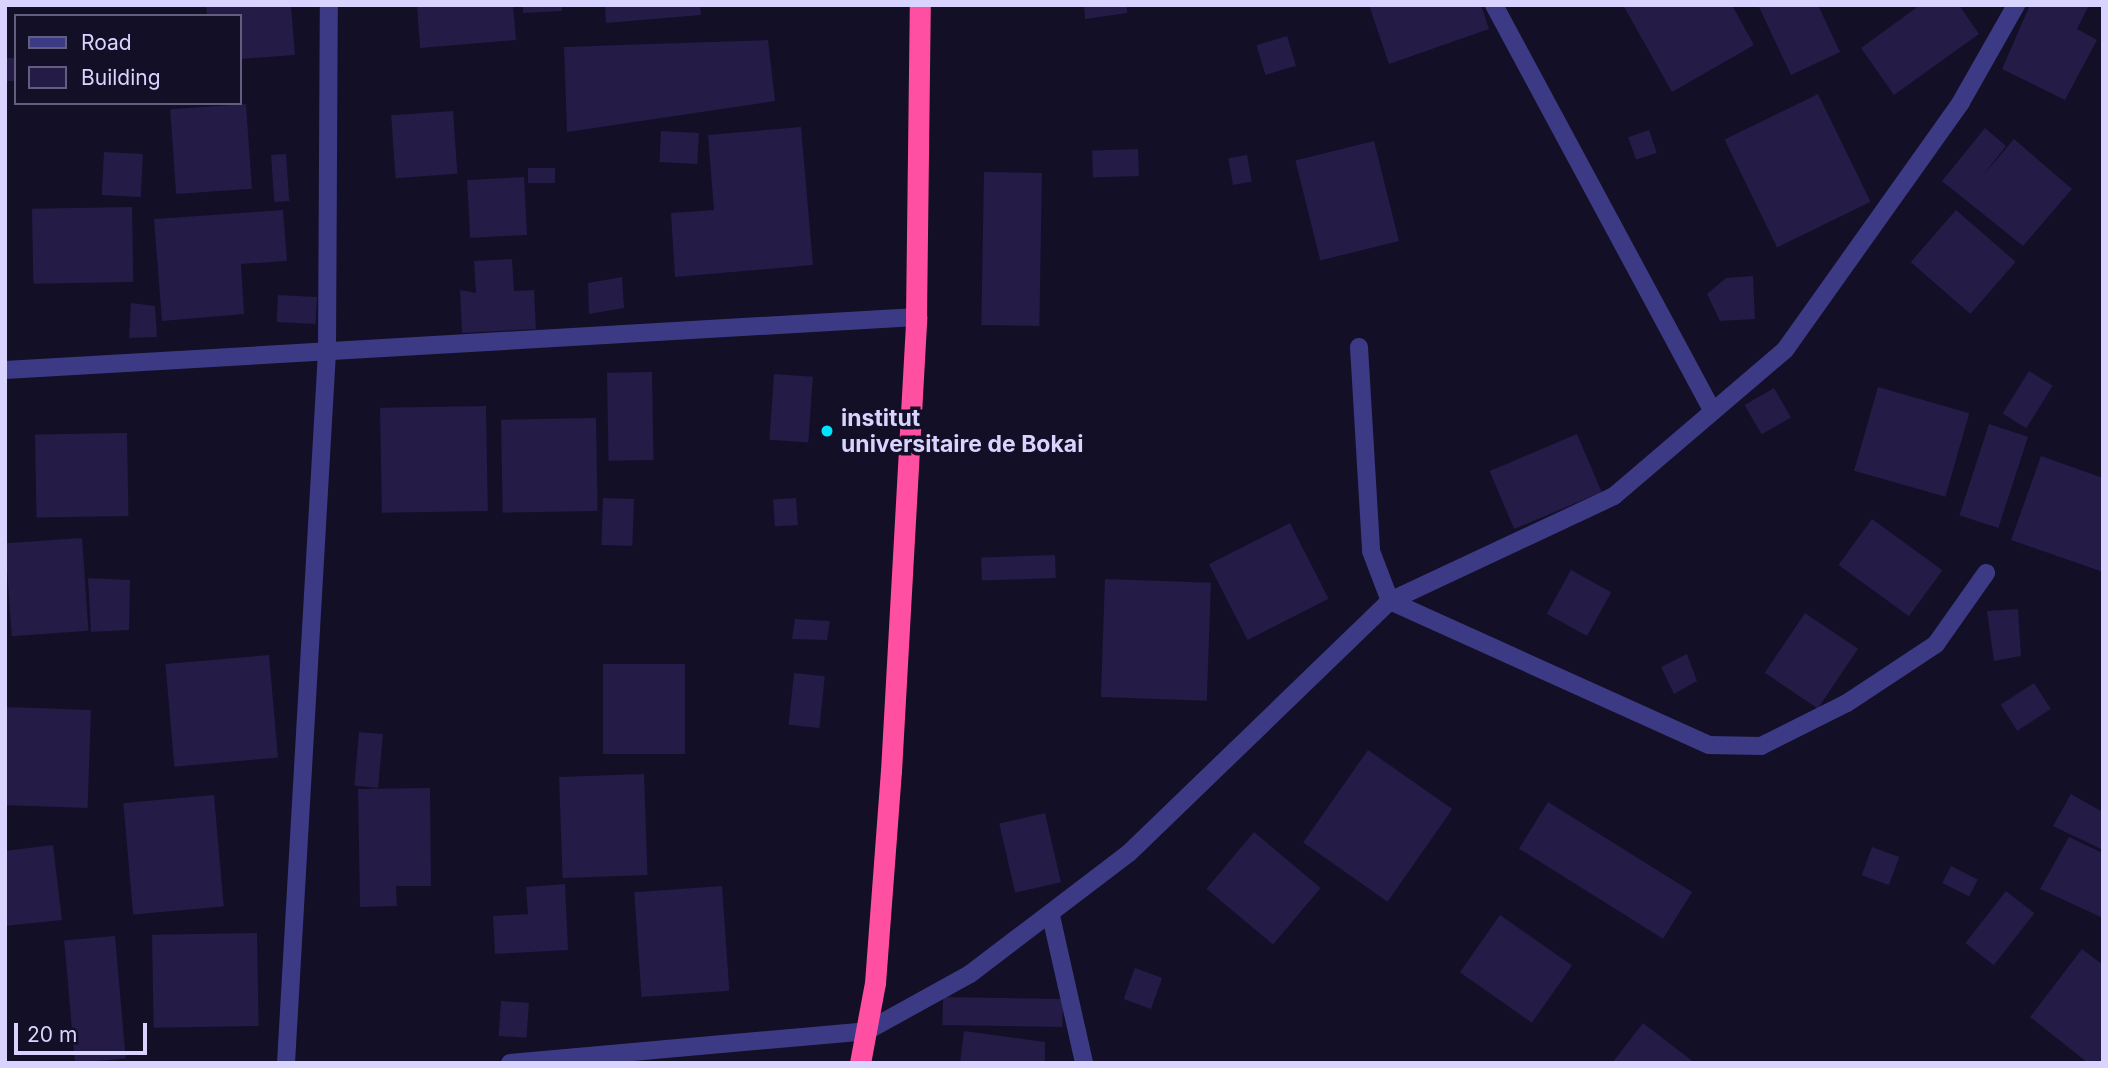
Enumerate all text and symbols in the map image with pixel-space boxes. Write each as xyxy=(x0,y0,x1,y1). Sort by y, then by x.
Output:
legend xyxy=(14,14,242,105)
text: Road xyxy=(81,30,132,55)
text: Building xyxy=(81,65,161,90)
place label: institut universitaire de Bokai xyxy=(841,404,1083,458)
marker: institut universitaire de Bokai xyxy=(819,423,835,439)
scale bar xyxy=(18,1009,150,1052)
text: 20 m xyxy=(27,1022,77,1047)

